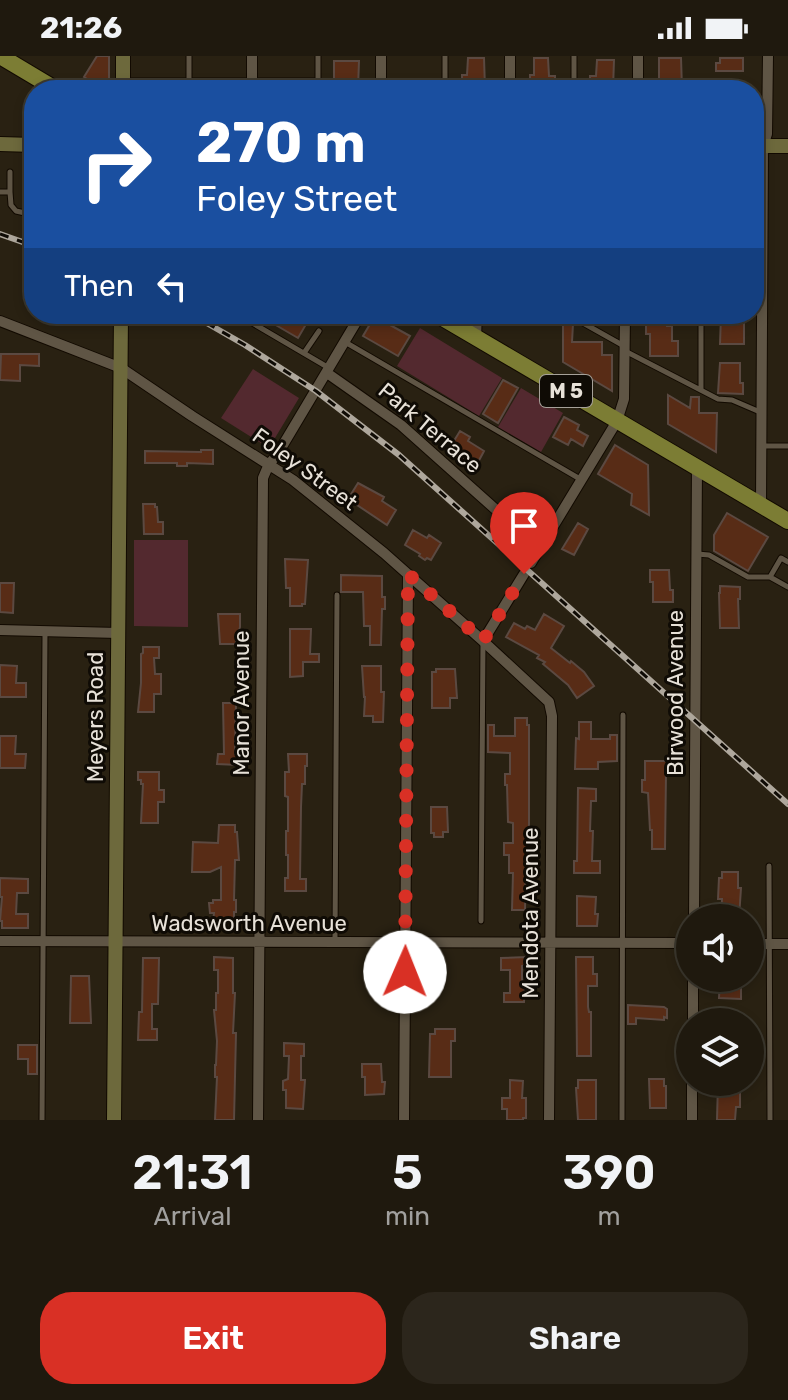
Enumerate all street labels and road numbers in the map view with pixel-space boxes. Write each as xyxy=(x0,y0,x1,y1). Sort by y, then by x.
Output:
road number: M 5 xyxy=(540,375,592,407)
street label: Park Terrace xyxy=(373,377,487,479)
street label: Foley Street xyxy=(247,422,363,516)
street label: Birwood Avenue xyxy=(662,610,689,776)
street label: Manor Avenue xyxy=(228,630,255,776)
street label: Meyers Road xyxy=(82,652,109,782)
street label: Mendota Avenue xyxy=(517,827,544,999)
street label: Wadsworth Avenue xyxy=(151,910,347,937)

